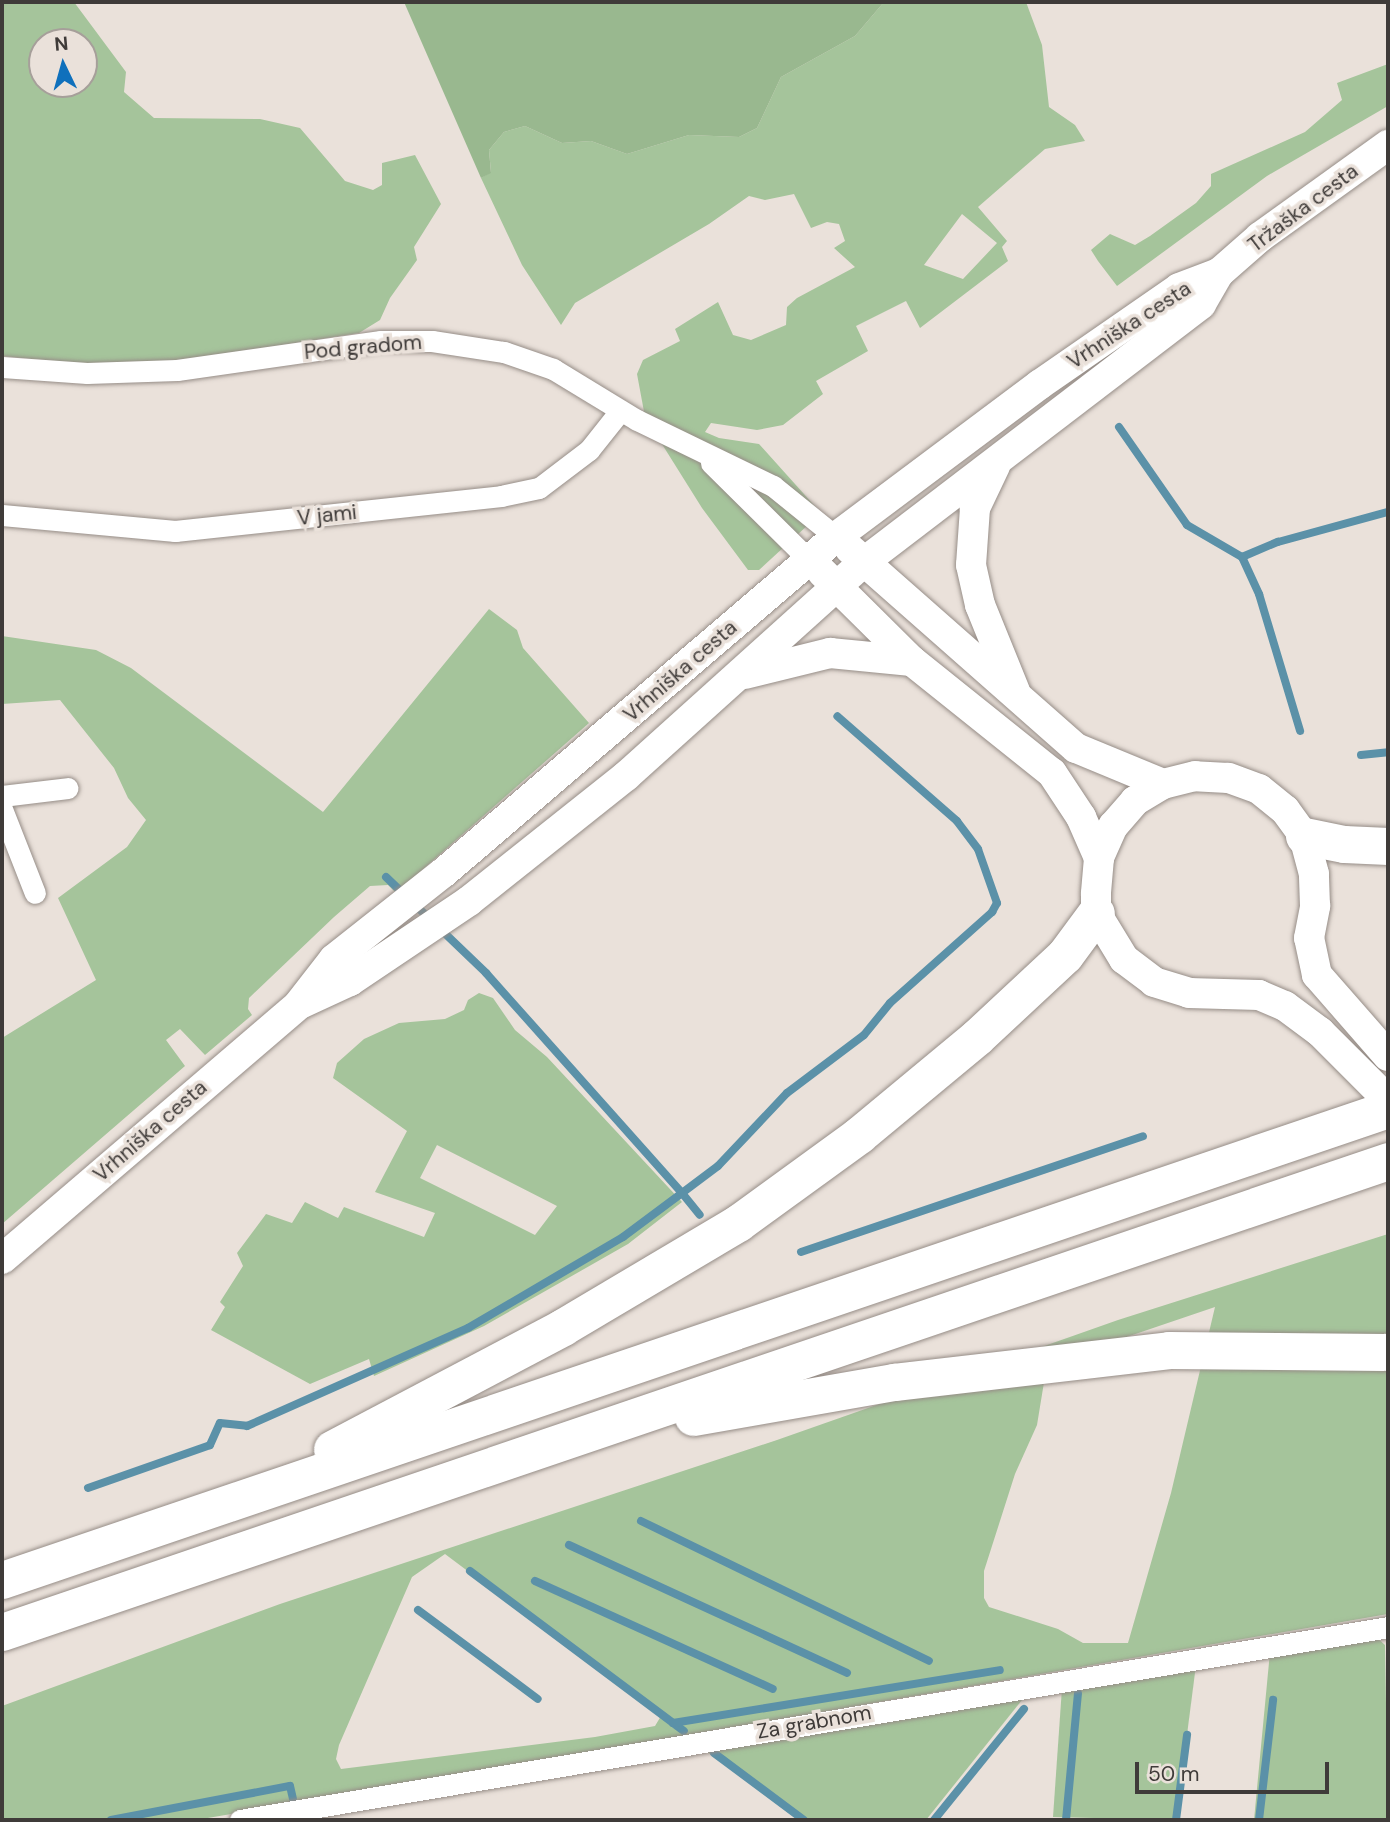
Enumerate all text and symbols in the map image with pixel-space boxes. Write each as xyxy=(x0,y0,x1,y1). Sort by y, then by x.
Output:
north arrow xyxy=(28,28,98,98)
text: N xyxy=(53,31,69,57)
street label: Tržaška cesta xyxy=(1243,158,1363,258)
street label: Vrhniška cesta xyxy=(1063,276,1195,374)
street label: Pod gradom xyxy=(303,329,423,365)
street label: V jami xyxy=(296,499,358,531)
street label: Vrhniška cesta xyxy=(618,615,742,727)
street label: Vrhniška cesta xyxy=(88,1075,212,1187)
street label: Za grabnom xyxy=(755,1700,873,1744)
scale bar xyxy=(1138,1748,1332,1792)
text: 50 m xyxy=(1148,1760,1199,1788)

